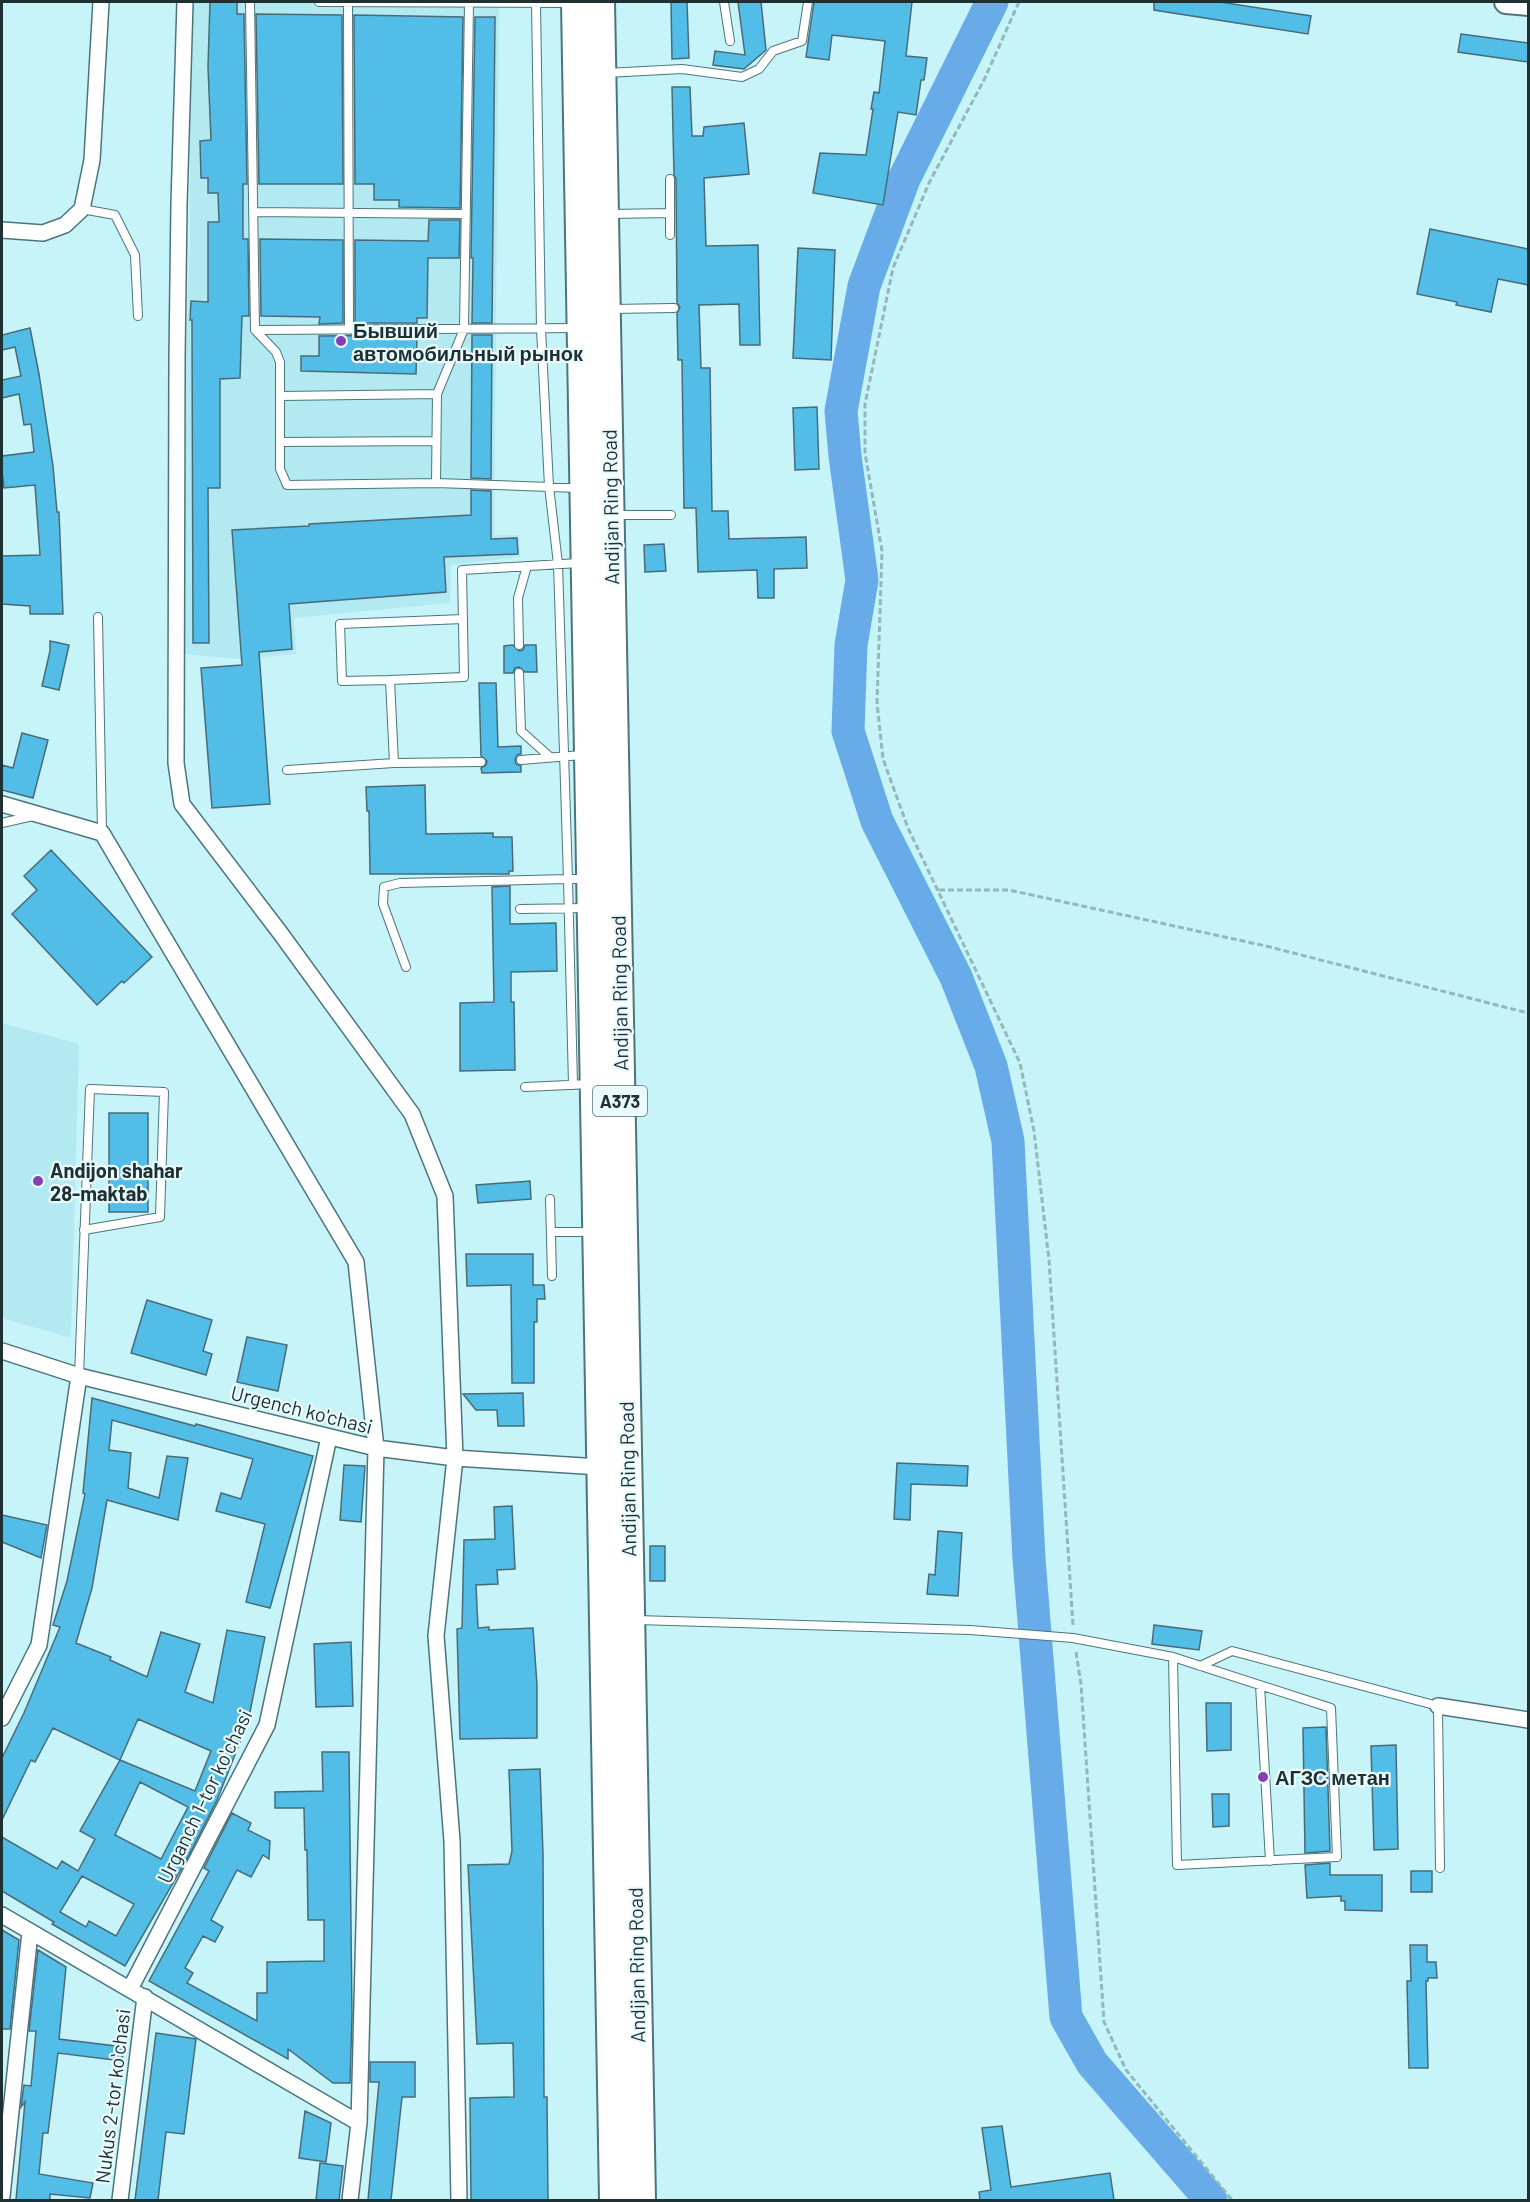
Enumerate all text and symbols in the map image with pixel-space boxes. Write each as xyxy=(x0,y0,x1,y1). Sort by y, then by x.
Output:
place label: Бывший автомобильный рынок xyxy=(353,318,584,365)
marker: Бывший автомобильный рынок xyxy=(334,334,348,348)
street label: Andijan Ring Road xyxy=(597,429,623,585)
street label: Andijan Ring Road xyxy=(606,915,632,1071)
road number: A373 xyxy=(593,1086,647,1116)
place label: Andijon shahar 28-maktab xyxy=(50,1158,183,1205)
marker: Andijon shahar 28-maktab xyxy=(31,1174,45,1188)
street label: Urgench ko'chasi xyxy=(229,1380,375,1438)
street label: Andijan Ring Road xyxy=(614,1401,640,1557)
street label: Urganch 1-tor koʻchasi xyxy=(152,1705,256,1887)
place label: АГЗС метан xyxy=(1275,1765,1390,1789)
marker: АГЗС метан xyxy=(1256,1770,1270,1784)
street label: Andijan Ring Road xyxy=(623,1887,649,2043)
street label: Nukus 2-tor koʻchasi xyxy=(89,2007,135,2185)

